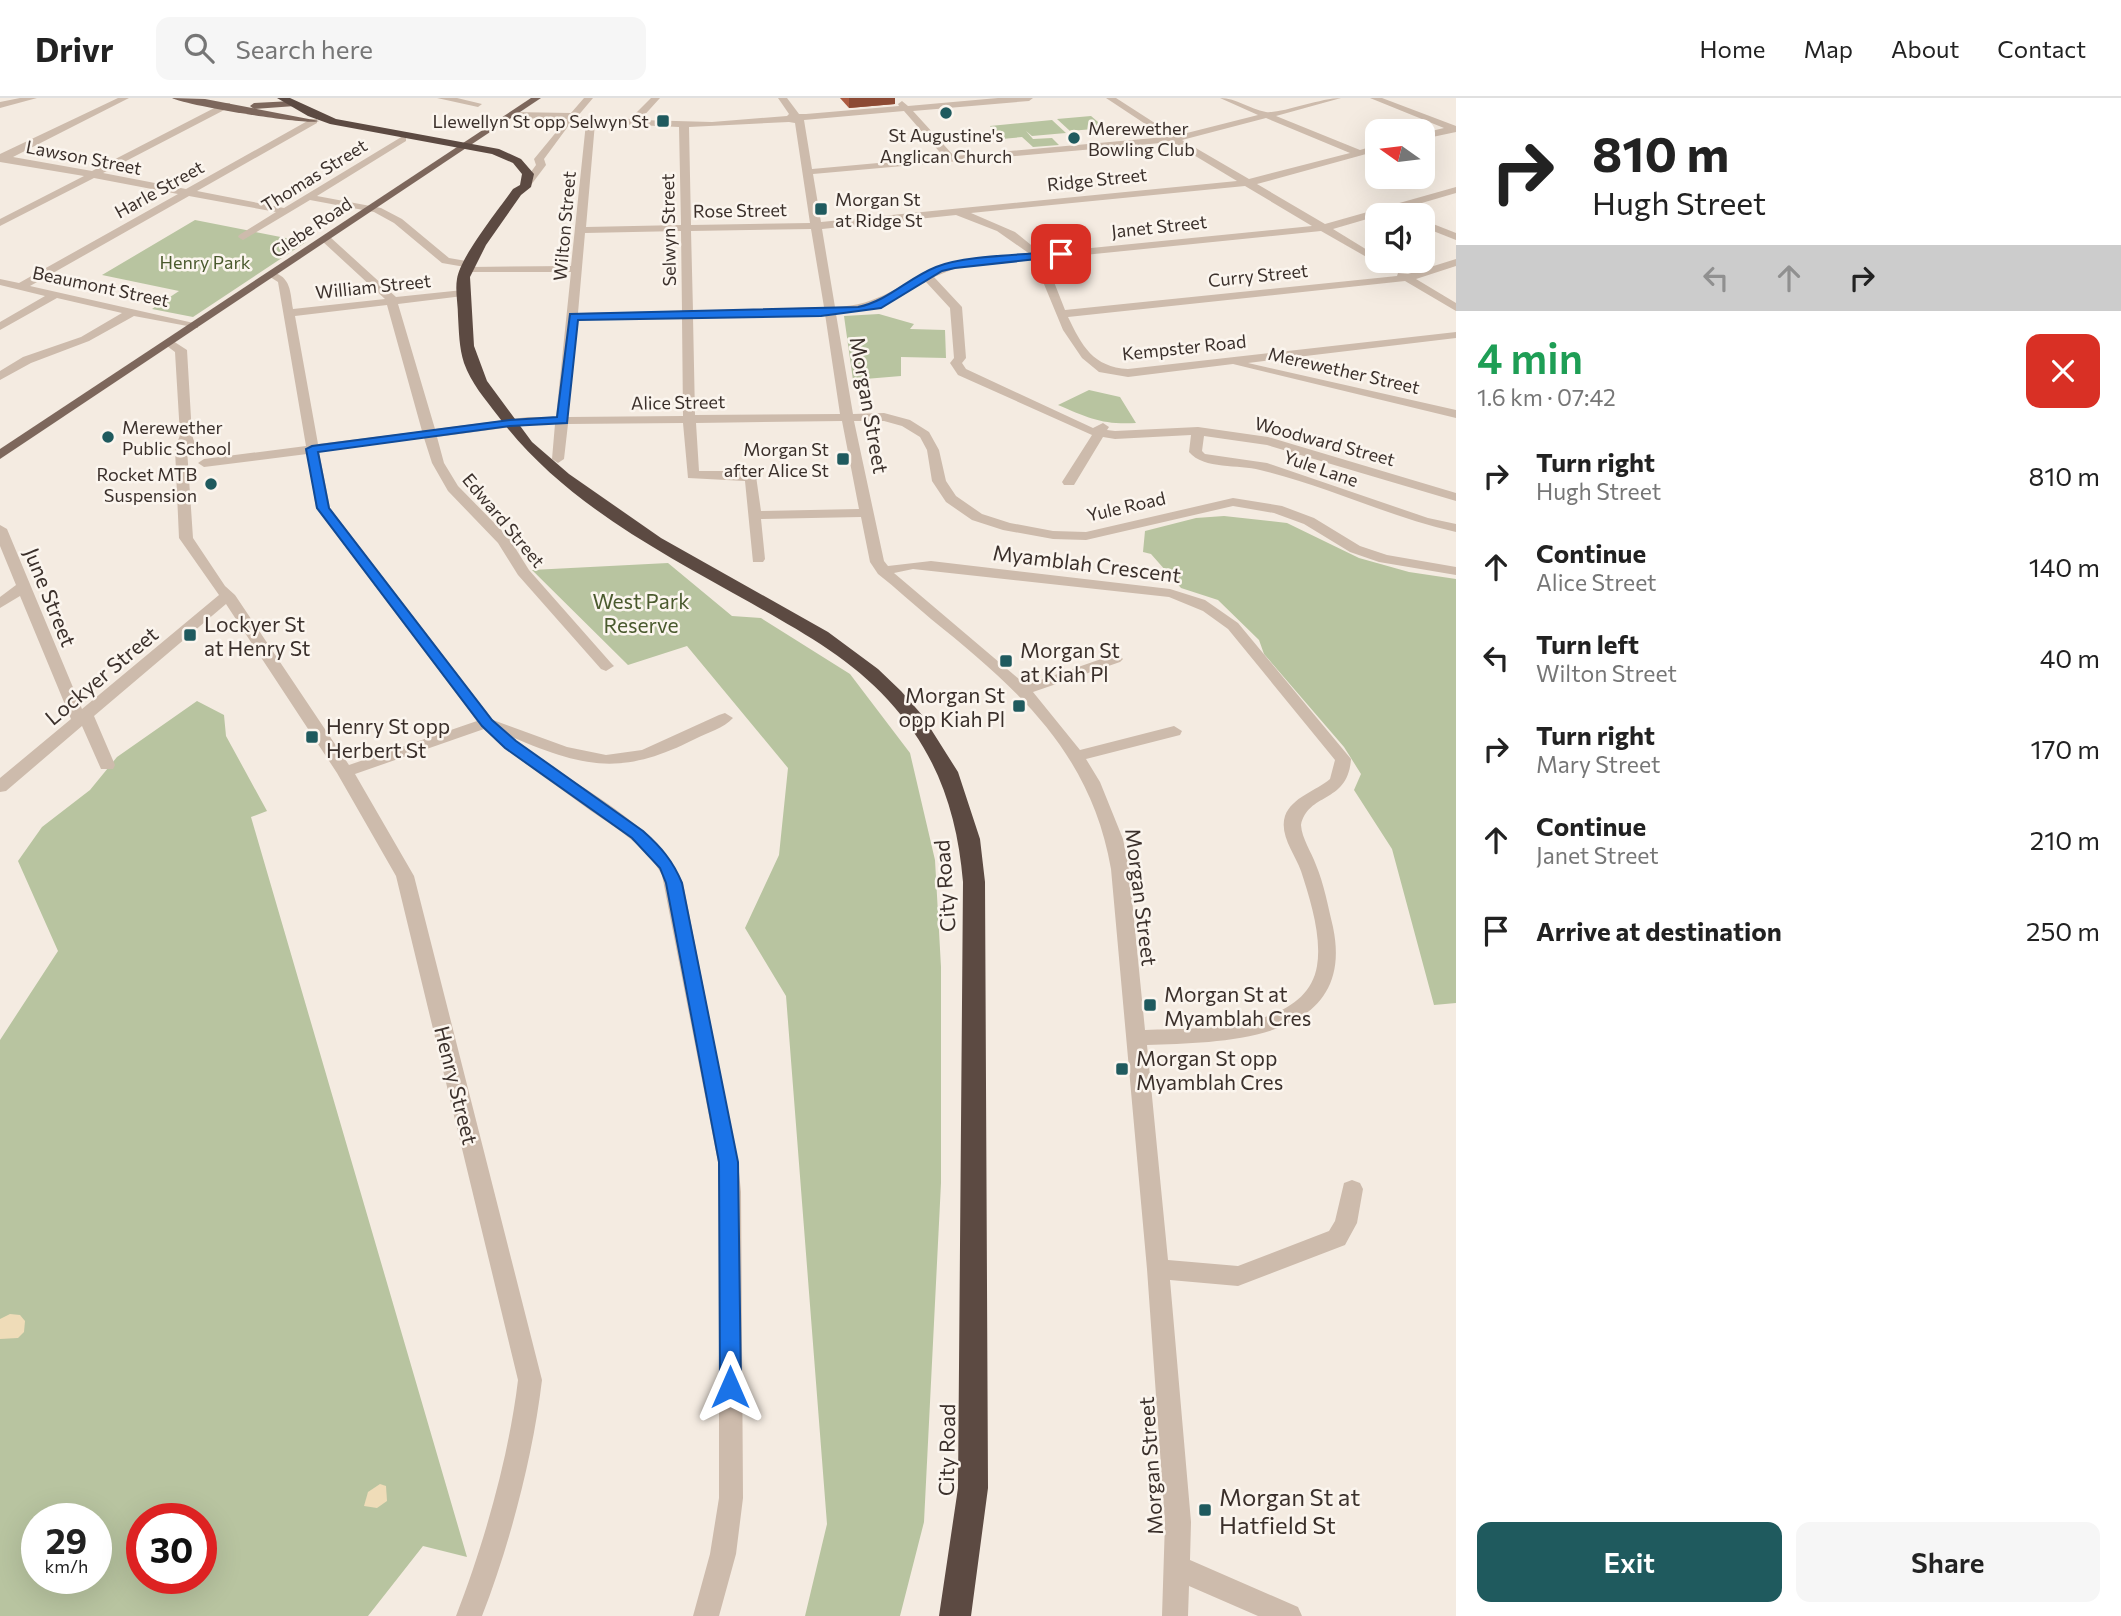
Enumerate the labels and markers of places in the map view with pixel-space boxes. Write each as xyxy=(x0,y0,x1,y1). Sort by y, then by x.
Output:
marker: St Augustine's Anglican Church xyxy=(938,105,954,121)
place label: Llewellyn St opp Selwyn St xyxy=(432,110,649,132)
marker: Llewellyn St opp Selwyn St xyxy=(655,113,671,129)
place label: Merewether Bowling Club xyxy=(1088,117,1195,160)
place label: St Augustine's Anglican Church xyxy=(880,124,1012,167)
marker: Merewether Bowling Club xyxy=(1066,130,1082,146)
place label: Morgan St at Ridge St xyxy=(835,188,923,231)
marker: Morgan St at Ridge St xyxy=(813,201,829,217)
pin xyxy=(1031,224,1091,284)
place label: Merewether Public School xyxy=(122,416,231,459)
marker: Merewether Public School xyxy=(100,429,116,445)
place label: Morgan St after Alice St xyxy=(724,438,829,481)
marker: Morgan St after Alice St xyxy=(835,451,851,467)
place label: Rocket MTB Suspension xyxy=(97,463,197,506)
marker: Rocket MTB Suspension xyxy=(203,476,219,492)
place label: Lockyer St at Henry St xyxy=(204,611,310,660)
marker: Lockyer St at Henry St xyxy=(182,627,198,643)
place label: Morgan St at Kiah Pl xyxy=(1020,637,1120,686)
marker: Morgan St at Kiah Pl xyxy=(998,653,1014,669)
place label: Morgan St opp Kiah Pl xyxy=(899,682,1005,731)
marker: Morgan St opp Kiah Pl xyxy=(1011,698,1027,714)
place label: Henry St opp Herbert St xyxy=(326,713,450,762)
marker: Henry St opp Herbert St xyxy=(304,729,320,745)
place label: Morgan St at Myamblah Cres xyxy=(1164,981,1311,1030)
marker: Morgan St at Myamblah Cres xyxy=(1142,997,1158,1013)
place label: Morgan St opp Myamblah Cres xyxy=(1136,1045,1283,1094)
marker: Morgan St opp Myamblah Cres xyxy=(1114,1061,1130,1077)
place label: Morgan St at Hatfield St xyxy=(1219,1482,1360,1539)
marker: Morgan St at Hatfield St xyxy=(1197,1502,1213,1518)

